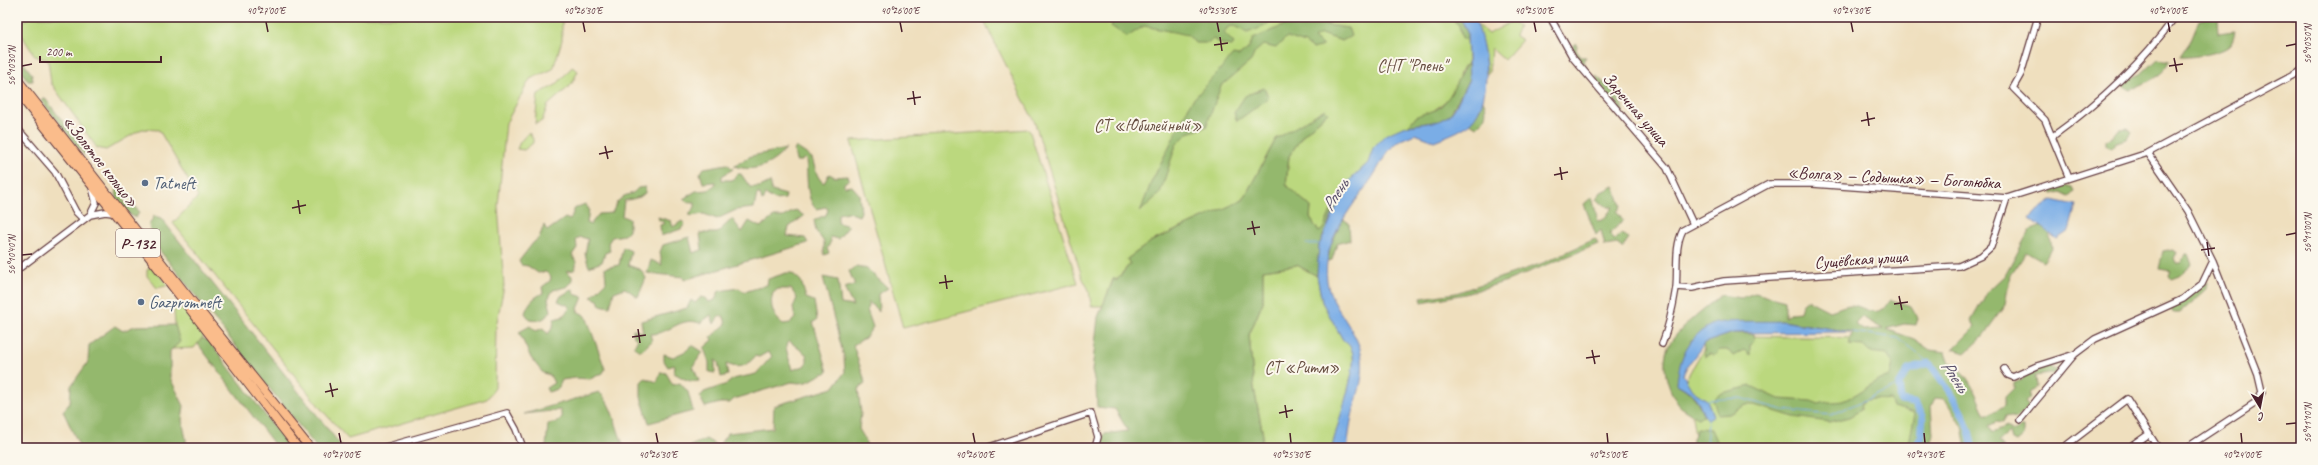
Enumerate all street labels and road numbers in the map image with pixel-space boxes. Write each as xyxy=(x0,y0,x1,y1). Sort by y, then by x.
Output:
street label: Заречная улица xyxy=(1598,68,1674,152)
street label: «Золотое кольцо» xyxy=(58,111,143,212)
street label: «Волга» — Содышка» — Боголюбка xyxy=(1787,161,2003,194)
road number: Р-132 xyxy=(116,229,160,257)
street label: Сущёвская улица xyxy=(1814,246,1910,273)

